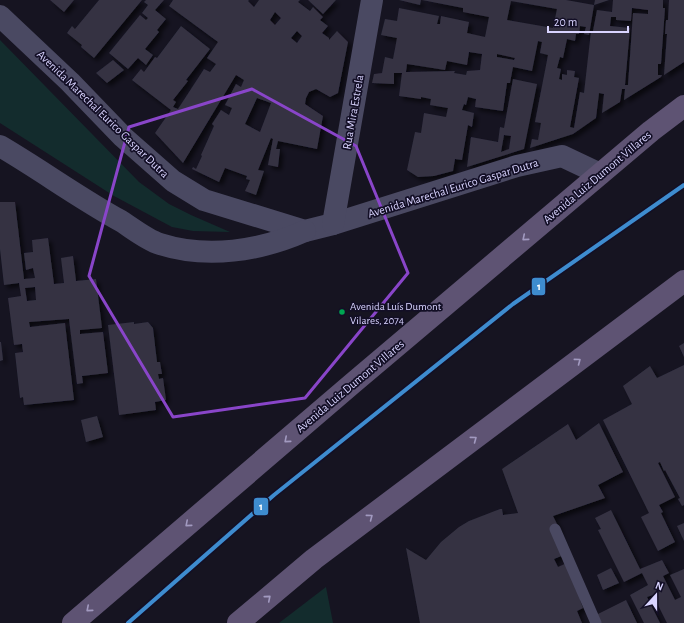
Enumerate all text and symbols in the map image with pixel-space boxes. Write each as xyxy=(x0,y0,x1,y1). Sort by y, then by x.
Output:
scale bar xyxy=(548,8,628,34)
text: 20 m xyxy=(554,16,577,28)
street label: Avenida Marechal Eurico Gaspar Dutra xyxy=(35,48,171,180)
street label: Rua Mira Estrela xyxy=(341,73,366,150)
street label: Avenida Luiz Dumont Villares xyxy=(541,128,653,226)
street label: Avenida Marechal Eurico Gaspar Dutra xyxy=(366,156,540,220)
one-way arrow xyxy=(522,233,529,240)
line badge: 1 xyxy=(531,277,546,296)
text: 1 xyxy=(537,281,541,292)
place label: Avenida Luís Dumont Vilares, 2074 xyxy=(350,301,442,326)
marker: Avenida Luís Dumont Vilares, 2074 xyxy=(337,307,347,317)
street label: Avenida Luiz Dumont Villares xyxy=(294,337,406,435)
one-way arrow xyxy=(573,359,580,366)
one-way arrow xyxy=(284,435,291,442)
one-way arrow xyxy=(469,437,476,444)
line badge: 1 xyxy=(253,497,269,516)
text: 1 xyxy=(259,501,263,512)
one-way arrow xyxy=(366,515,373,522)
one-way arrow xyxy=(185,520,193,527)
north arrow xyxy=(636,575,676,615)
text: N xyxy=(654,580,665,593)
one-way arrow xyxy=(263,595,271,602)
one-way arrow xyxy=(87,604,94,611)

